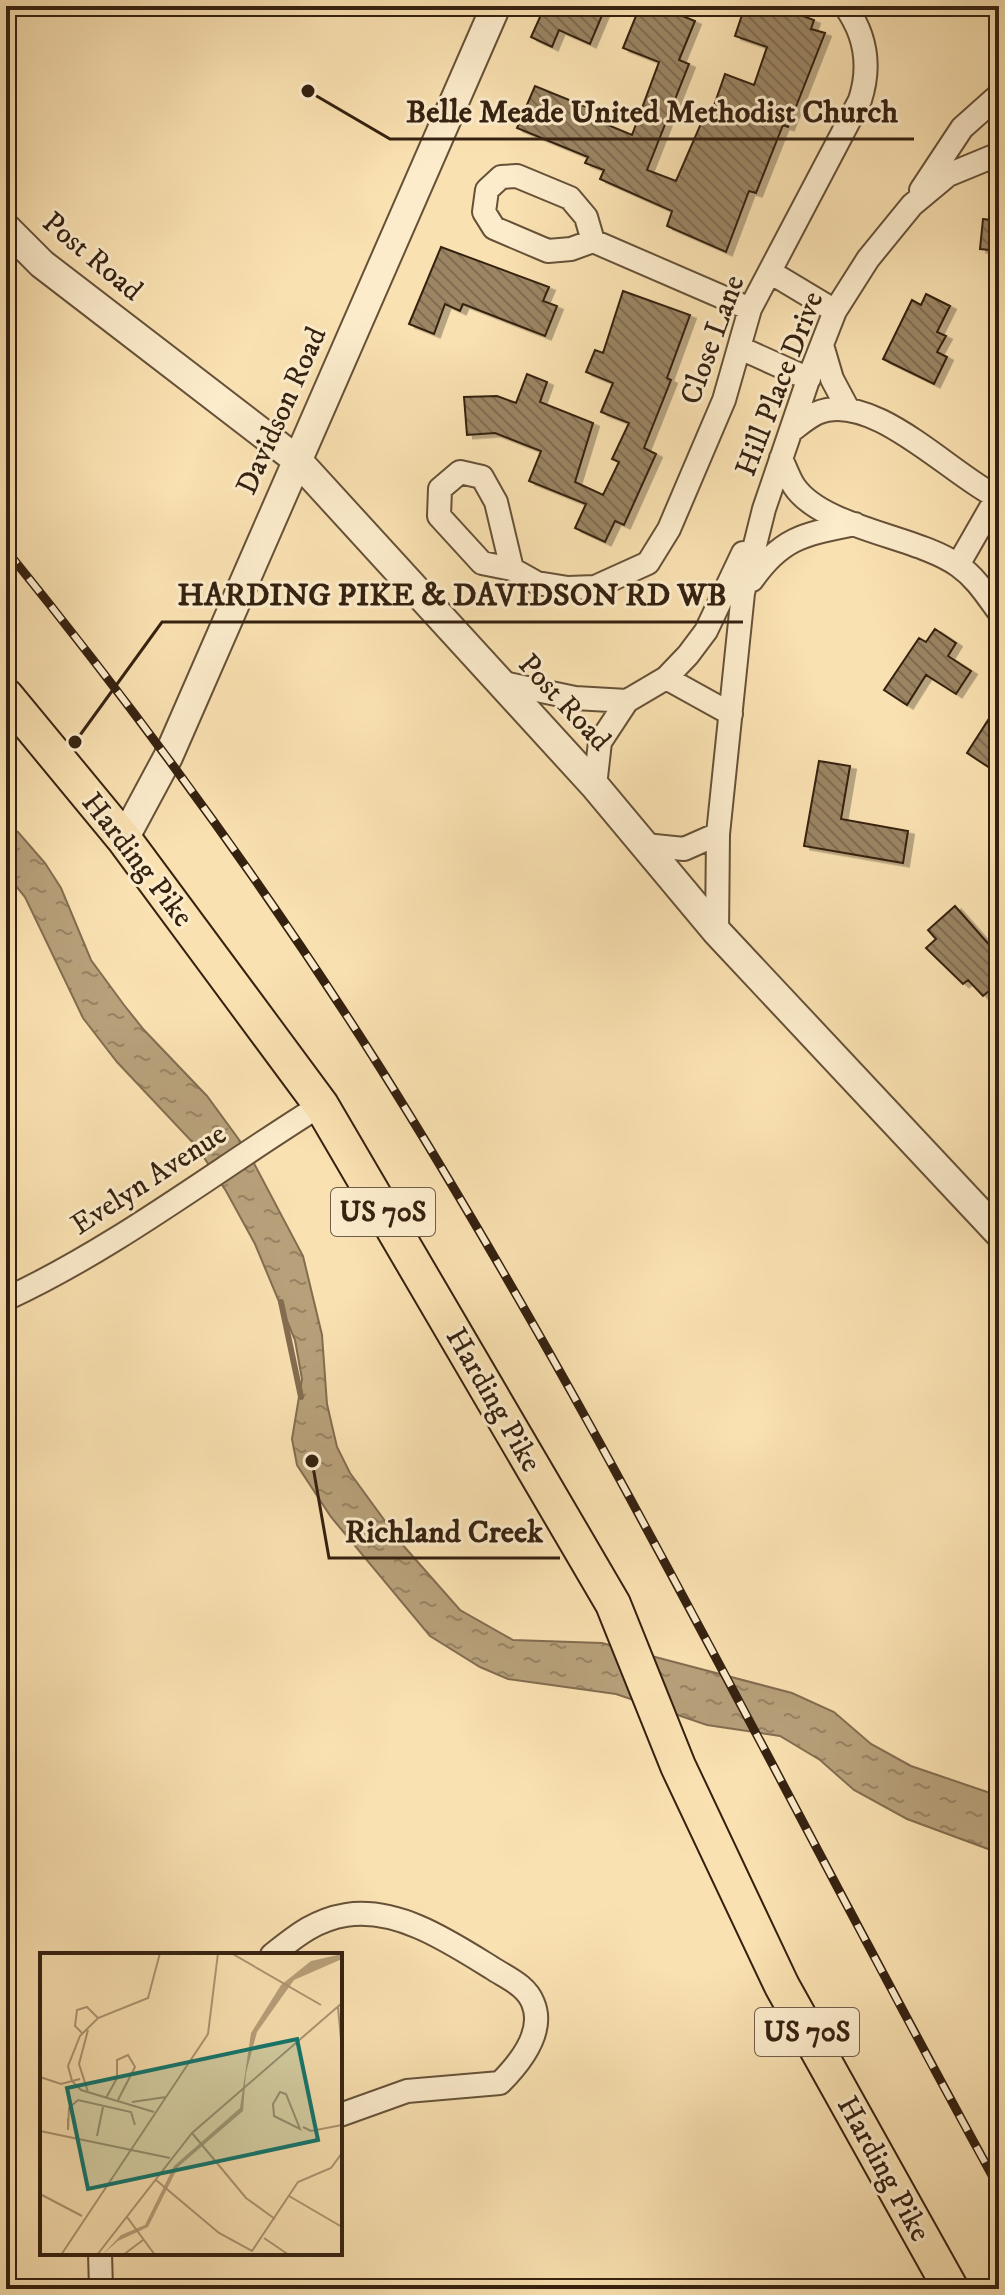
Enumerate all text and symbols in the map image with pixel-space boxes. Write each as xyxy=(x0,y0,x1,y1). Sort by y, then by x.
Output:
callout: Belle Meade United Methodist Church xyxy=(390,83,914,139)
text: Belle Meade United Methodist Church xyxy=(406,93,898,133)
street label: Post Road xyxy=(34,204,150,310)
street label: Close Lane xyxy=(673,270,753,410)
street label: Hill Place Drive xyxy=(728,286,832,482)
street label: Davidson Road xyxy=(229,321,335,501)
callout: HARDING PIKE & DAVIDSON RD WB xyxy=(162,566,743,622)
text: HARDING PIKE & DAVIDSON RD WB xyxy=(177,576,727,616)
street label: Post Road xyxy=(510,647,618,759)
street label: Harding Pike xyxy=(73,785,201,935)
street label: Evelyn Avenue xyxy=(64,1116,234,1244)
road number: US 70S xyxy=(331,1188,435,1236)
street label: Harding Pike xyxy=(437,1321,549,1479)
callout: Richland Creek xyxy=(329,1502,560,1558)
text: Richland Creek xyxy=(345,1513,544,1553)
inset map xyxy=(40,1953,342,2255)
road number: US 70S xyxy=(755,2008,859,2056)
street label: Harding Pike xyxy=(828,2090,938,2248)

